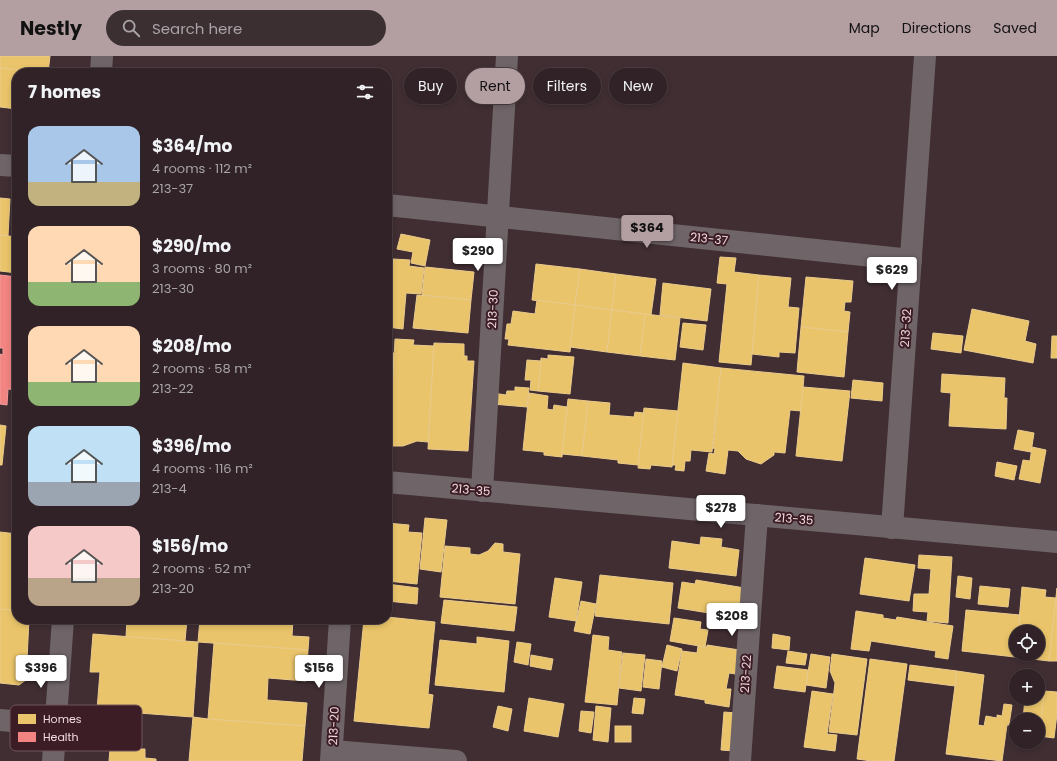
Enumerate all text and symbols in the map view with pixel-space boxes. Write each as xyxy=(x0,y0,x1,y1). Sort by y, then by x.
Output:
search box xyxy=(106,10,386,46)
text: Nestly xyxy=(20,15,82,42)
icon: search xyxy=(120,17,142,39)
text: Search here xyxy=(152,18,242,39)
text: Map xyxy=(849,18,880,38)
text: Directions xyxy=(902,18,971,38)
text: Saved xyxy=(993,18,1037,38)
chip: Buy xyxy=(404,68,457,104)
chip: Rent xyxy=(465,68,525,104)
chip: Filters xyxy=(533,68,601,104)
chip: New xyxy=(609,68,667,104)
text: 7 homes xyxy=(28,80,101,104)
icon: filters xyxy=(354,81,376,103)
text: $364/mo xyxy=(152,134,232,158)
icon: home xyxy=(60,142,108,190)
text: 4 rooms · 112 m² xyxy=(152,159,252,178)
text: 213-37 xyxy=(152,179,193,198)
pin: $364 xyxy=(623,215,671,249)
text: $364 xyxy=(630,218,664,237)
street label: 213-37 xyxy=(689,228,729,249)
text: $290/mo xyxy=(152,234,231,258)
pin: $290 xyxy=(454,238,502,272)
text: $290 xyxy=(462,241,494,260)
icon: home xyxy=(60,242,108,290)
pin: $629 xyxy=(868,257,916,291)
text: 3 rooms · 80 m² xyxy=(152,259,252,278)
text: $629 xyxy=(876,260,908,279)
text: 213-30 xyxy=(152,279,194,298)
street label: 213-30 xyxy=(483,289,502,329)
street label: 213-32 xyxy=(896,308,915,348)
text: $208/mo xyxy=(152,334,232,358)
icon: home xyxy=(60,342,108,390)
text: 2 rooms · 58 m² xyxy=(152,359,252,378)
text: 213-22 xyxy=(152,379,193,398)
text: $396/mo xyxy=(152,434,231,458)
icon: home xyxy=(60,442,108,490)
text: 4 rooms · 116 m² xyxy=(152,459,253,478)
text: 213-4 xyxy=(152,479,187,498)
street label: 213-35 xyxy=(451,479,491,500)
pin: $278 xyxy=(697,495,745,529)
text: $278 xyxy=(705,498,737,517)
street label: 213-35 xyxy=(774,508,814,529)
text: $156/mo xyxy=(152,534,228,558)
icon: home xyxy=(60,542,108,590)
text: 2 rooms · 52 m² xyxy=(152,559,251,578)
text: 213-20 xyxy=(152,579,194,598)
pin: $208 xyxy=(708,603,756,637)
text: $208 xyxy=(716,606,748,625)
map controls xyxy=(1009,625,1045,749)
button: locate xyxy=(1009,625,1045,661)
street label: 213-22 xyxy=(736,654,755,694)
pin: $396 xyxy=(17,655,65,689)
pin: $156 xyxy=(295,655,343,689)
text: $396 xyxy=(25,658,57,677)
text: $156 xyxy=(304,658,334,677)
button: + xyxy=(1009,669,1045,705)
legend xyxy=(10,705,142,751)
street label: 213-20 xyxy=(324,706,343,746)
text: Homes xyxy=(43,711,82,727)
button: − xyxy=(1009,713,1045,749)
text: Health xyxy=(43,729,79,745)

